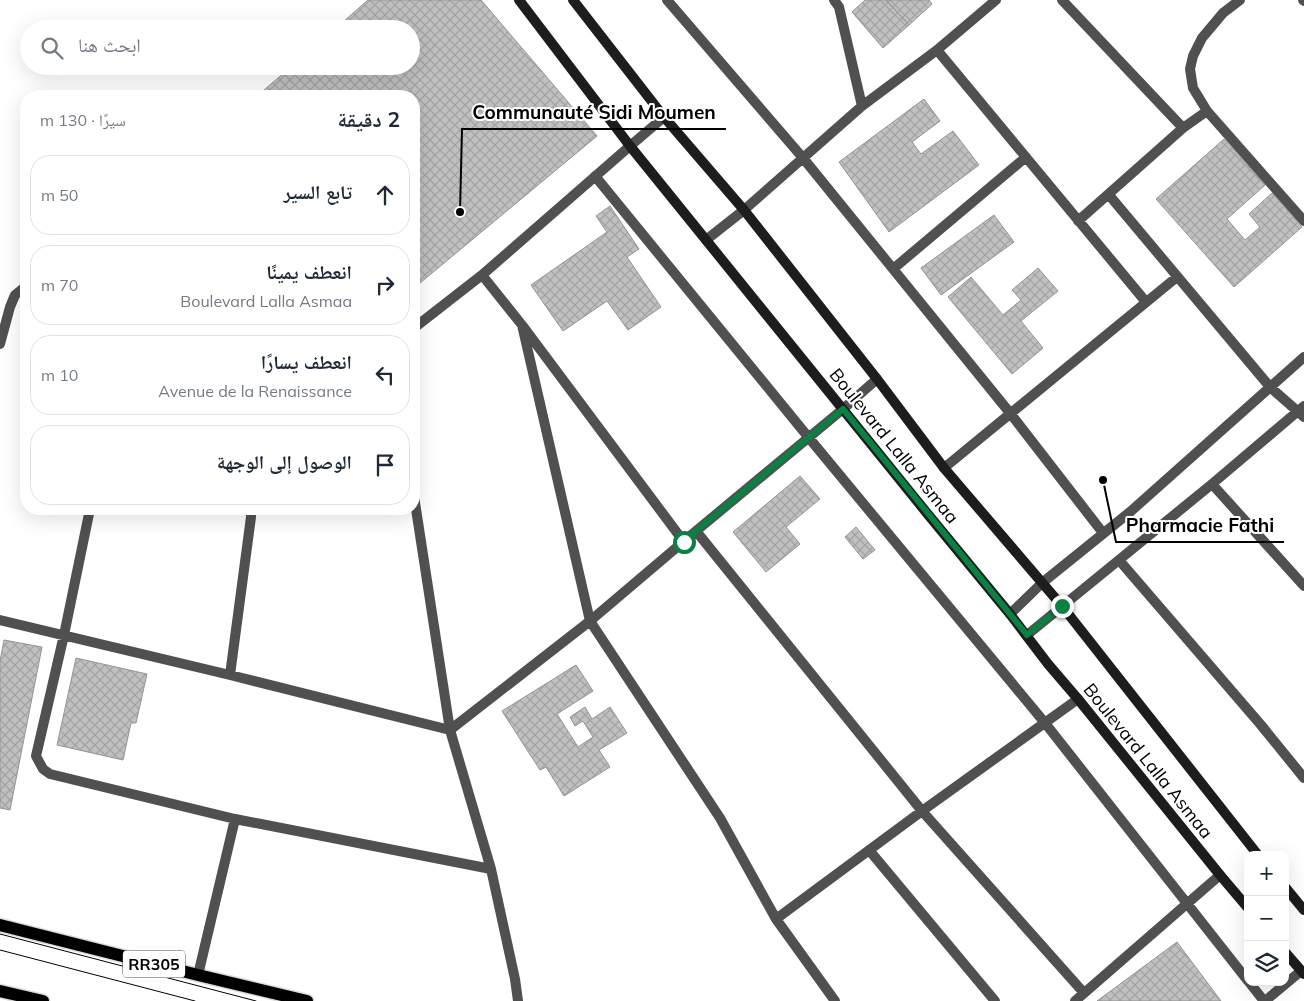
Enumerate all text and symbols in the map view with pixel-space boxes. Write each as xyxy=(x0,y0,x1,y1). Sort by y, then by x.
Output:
search box xyxy=(20,20,420,75)
text: ابحث هنا xyxy=(78,33,141,57)
icon: search xyxy=(38,34,66,62)
callout: Communauté Sidi Moumen xyxy=(462,95,726,129)
text: Communauté Sidi Moumen xyxy=(472,100,716,124)
text: 2 دقيقة xyxy=(338,106,400,132)
text: سيرًا · 130 m xyxy=(40,110,126,130)
text: تابع السير xyxy=(283,180,352,204)
icon: ahead xyxy=(371,181,399,209)
text: 50 m xyxy=(41,185,78,205)
text: انعطف يمينًا xyxy=(266,260,352,284)
icon: right xyxy=(371,271,399,299)
text: 70 m xyxy=(41,275,78,295)
text: Boulevard Lalla Asmaa xyxy=(180,291,352,311)
text: انعطف يسارًا xyxy=(261,350,352,374)
icon: left xyxy=(371,361,399,389)
street label: Boulevard Lalla Asmaa xyxy=(825,363,964,528)
text: 10 m xyxy=(41,365,78,385)
text: Avenue de la Renaissance xyxy=(158,381,352,401)
text: الوصول إلى الوجهة xyxy=(217,450,352,474)
icon: arrive xyxy=(371,451,399,479)
callout: Pharmacie Fathi xyxy=(1116,508,1284,542)
text: Pharmacie Fathi xyxy=(1126,513,1274,537)
route start xyxy=(673,531,696,554)
route end xyxy=(1051,595,1074,618)
street label: Boulevard Lalla Asmaa xyxy=(1079,678,1218,843)
map controls xyxy=(1244,851,1289,986)
button: + xyxy=(1244,851,1289,896)
button: − xyxy=(1244,896,1289,941)
button: layers xyxy=(1244,941,1289,986)
road number: RR305 xyxy=(123,951,185,978)

